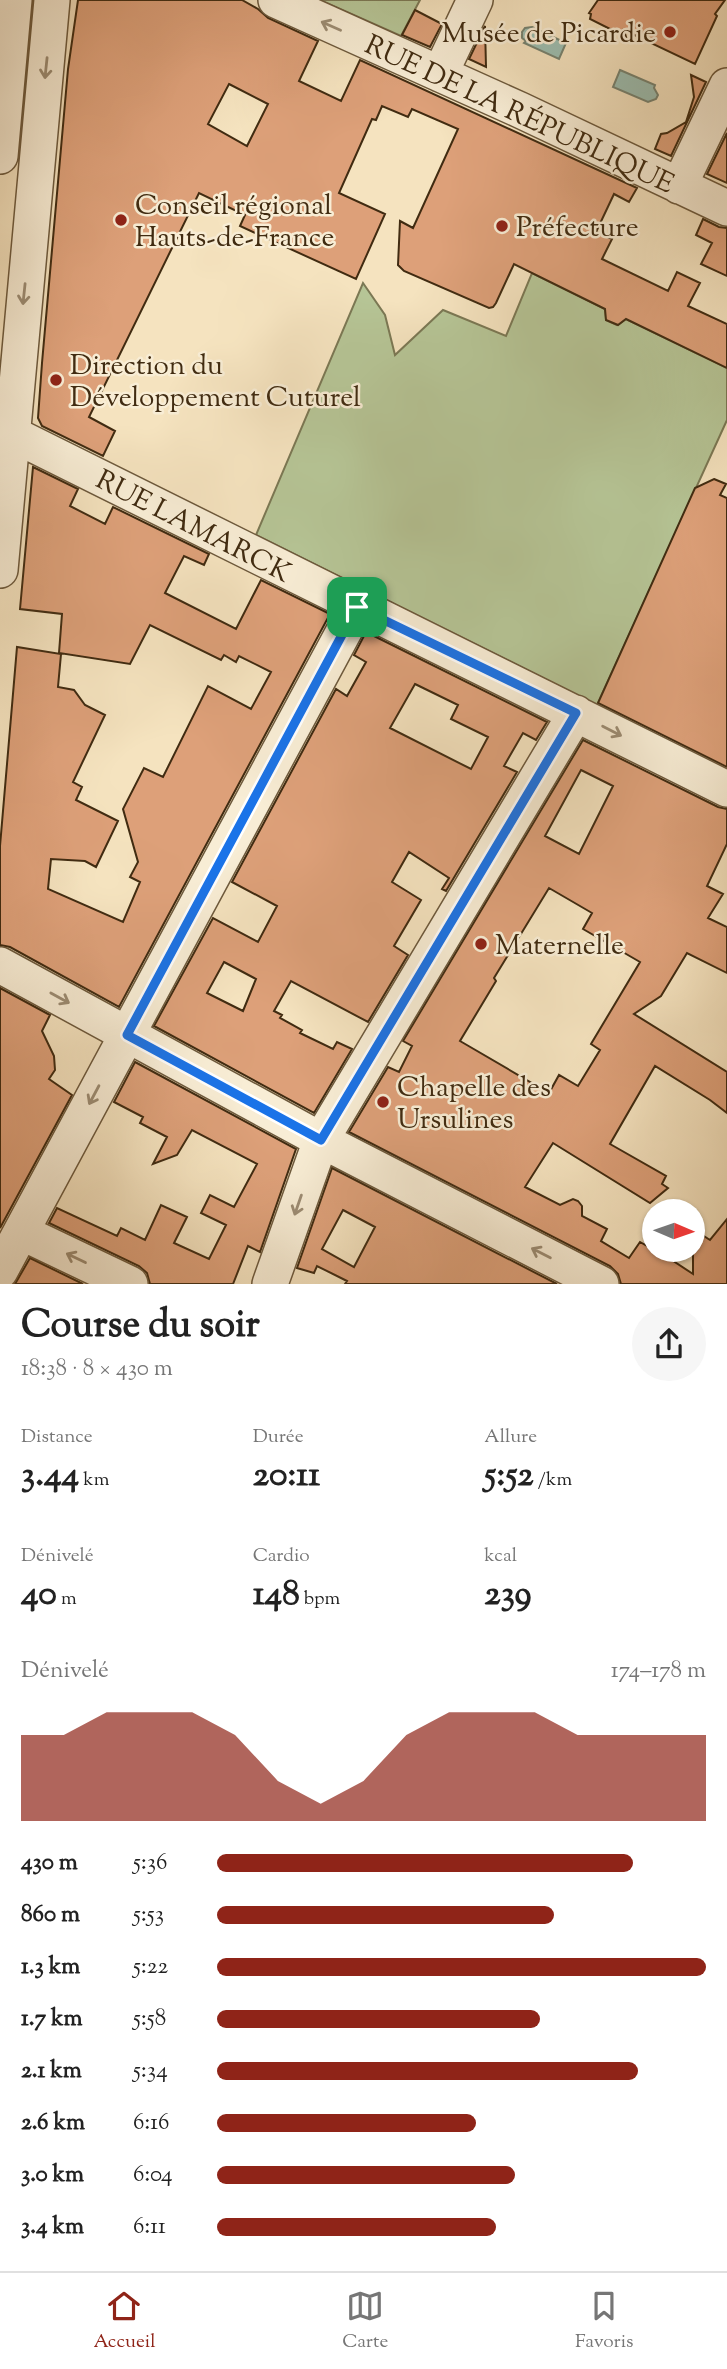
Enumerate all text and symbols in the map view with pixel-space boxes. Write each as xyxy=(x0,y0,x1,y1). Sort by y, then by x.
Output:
place label: Musée de Picardie xyxy=(441,15,656,55)
one-way arrow xyxy=(321,19,343,32)
marker: Musée de Picardie xyxy=(662,24,678,40)
street label: RUE DE LA RÉPUBLIQUE xyxy=(357,26,680,205)
one-way arrow xyxy=(39,56,52,79)
place label: Conseil régional Hauts-de-France xyxy=(135,187,334,259)
place label: Préfecture xyxy=(516,209,639,249)
marker: Conseil régional Hauts-de-France xyxy=(113,212,129,228)
marker: Préfecture xyxy=(494,218,510,234)
one-way arrow xyxy=(17,283,30,305)
place label: Direction du Développement Cuturel xyxy=(70,347,361,419)
marker: Direction du Développement Cuturel xyxy=(48,372,64,388)
street label: RUE LAMARCK xyxy=(88,461,297,594)
pin xyxy=(327,577,387,637)
icon: arrive xyxy=(338,588,376,626)
one-way arrow xyxy=(601,725,622,739)
place label: Maternelle xyxy=(495,927,624,967)
marker: Maternelle xyxy=(473,936,489,952)
one-way arrow xyxy=(49,992,70,1005)
place label: Chapelle des Ursulines xyxy=(397,1069,551,1141)
one-way arrow xyxy=(87,1084,101,1105)
marker: Chapelle des Ursulines xyxy=(375,1094,391,1110)
one-way arrow xyxy=(291,1193,303,1215)
north arrow xyxy=(642,1199,705,1262)
map controls xyxy=(642,1199,705,1262)
one-way arrow xyxy=(531,1245,551,1259)
one-way arrow xyxy=(66,1250,87,1264)
text: Course du soir xyxy=(21,1300,260,1354)
button: share xyxy=(632,1307,706,1381)
text: 18:38 · 8 × 430 m xyxy=(21,1353,173,1386)
text: Distance xyxy=(21,1424,93,1451)
text: Durée xyxy=(253,1424,303,1451)
text: Allure xyxy=(484,1424,537,1451)
text: 3.44 xyxy=(21,1451,79,1502)
text: 20:11 xyxy=(253,1451,320,1502)
text: 5:52 xyxy=(484,1451,534,1502)
text: km xyxy=(79,1467,109,1494)
text: /km xyxy=(534,1467,572,1494)
text: Dénivelé xyxy=(21,1543,94,1570)
text: Cardio xyxy=(253,1543,310,1570)
text: kcal xyxy=(484,1543,517,1570)
text: 40 xyxy=(21,1570,57,1621)
text: 148 xyxy=(253,1570,300,1621)
text: 239 xyxy=(484,1570,532,1621)
text: m xyxy=(57,1586,77,1613)
text: bpm xyxy=(300,1586,340,1613)
text: Dénivelé xyxy=(21,1655,109,1688)
text: 174–178 m xyxy=(611,1655,706,1688)
text: 430 m xyxy=(21,1847,78,1880)
text: 5:36 xyxy=(133,1847,167,1880)
text: 860 m xyxy=(21,1899,80,1932)
text: 5:53 xyxy=(133,1899,164,1932)
text: 1.3 km xyxy=(21,1951,80,1984)
text: 5:22 xyxy=(133,1951,168,1984)
text: 1.7 km xyxy=(21,2003,83,2036)
text: 5:58 xyxy=(133,2003,166,2036)
text: 2.1 km xyxy=(21,2055,82,2088)
text: 5:34 xyxy=(133,2055,168,2088)
text: 2.6 km xyxy=(21,2107,85,2140)
text: 6:16 xyxy=(133,2107,169,2140)
text: 3.0 km xyxy=(21,2159,84,2192)
text: 6:04 xyxy=(133,2159,173,2192)
text: 3.4 km xyxy=(21,2211,84,2244)
text: 6:11 xyxy=(133,2211,166,2244)
tab: Accueil xyxy=(93,2287,156,2356)
tab: Carte xyxy=(342,2287,388,2356)
tab: Favoris xyxy=(575,2287,634,2356)

